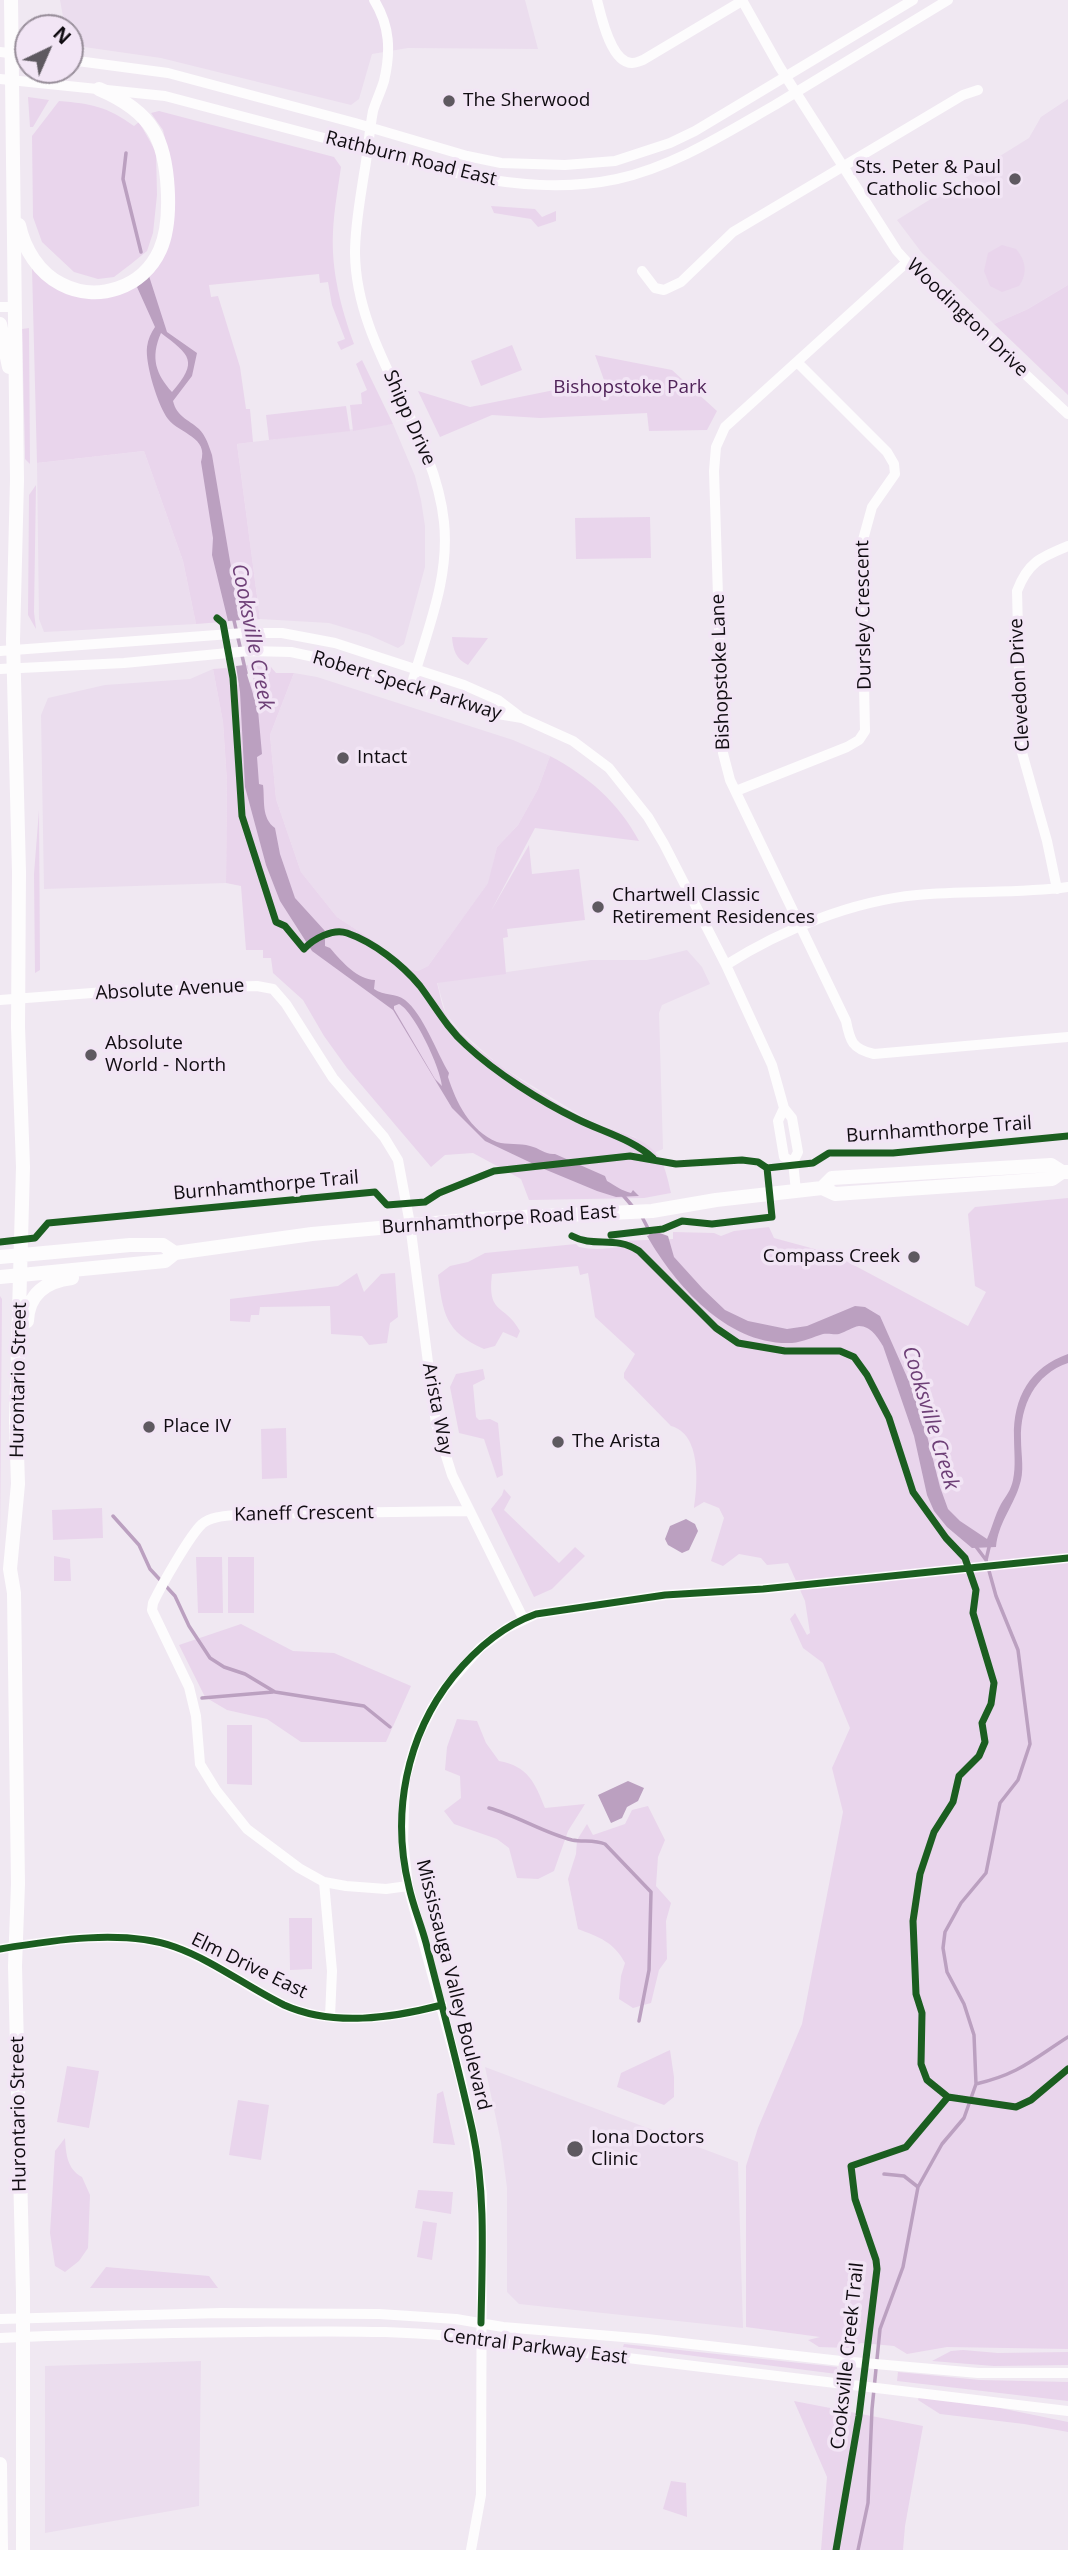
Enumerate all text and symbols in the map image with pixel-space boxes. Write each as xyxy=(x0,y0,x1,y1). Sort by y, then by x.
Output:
north arrow xyxy=(14,14,84,84)
text: N xyxy=(48,21,77,50)
place label: The Sherwood xyxy=(463,90,590,112)
marker: The Sherwood xyxy=(441,93,457,109)
street label: Rathburn Road East xyxy=(323,127,499,191)
place label: Sts. Peter & Paul Catholic School xyxy=(855,157,1001,201)
marker: Sts. Peter & Paul Catholic School xyxy=(1007,171,1023,187)
street label: Woodington Drive xyxy=(902,254,1032,382)
street label: Shipp Drive xyxy=(378,367,440,469)
park label: Bishopstoke Park xyxy=(553,377,707,399)
street label: Dursley Crescent xyxy=(851,540,877,690)
water label: Cooksville Creek xyxy=(225,562,279,712)
street label: Bishopstoke Lane xyxy=(707,593,735,751)
street label: Clevedon Drive xyxy=(1005,618,1035,752)
street label: Robert Speck Parkway xyxy=(310,646,504,726)
place label: Intact xyxy=(357,747,407,769)
marker: Intact xyxy=(335,750,351,766)
place label: Chartwell Classic Retirement Residences xyxy=(612,885,815,929)
marker: Chartwell Classic Retirement Residences xyxy=(590,899,606,915)
street label: Absolute Avenue xyxy=(95,975,245,1005)
place label: Absolute World - North xyxy=(105,1033,226,1077)
marker: Absolute World - North xyxy=(83,1047,99,1063)
street label: Burnhamthorpe Trail xyxy=(845,1112,1033,1148)
street label: Burnhamthorpe Trail xyxy=(172,1167,360,1205)
street label: Burnhamthorpe Road East xyxy=(381,1200,617,1240)
place label: Compass Creek xyxy=(763,1246,900,1268)
marker: Compass Creek xyxy=(906,1249,922,1265)
street label: Hurontario Street xyxy=(6,1302,32,1458)
water label: Cooksville Creek xyxy=(896,1343,964,1493)
street label: Arista Way xyxy=(417,1361,457,1457)
place label: Place IV xyxy=(163,1416,231,1438)
marker: Place IV xyxy=(141,1419,157,1435)
place label: The Arista xyxy=(572,1431,661,1453)
marker: The Arista xyxy=(550,1434,566,1450)
street label: Kaneff Crescent xyxy=(234,1501,374,1527)
street label: Mississauga Valley Boulevard xyxy=(411,1857,495,2113)
street label: Elm Drive East xyxy=(187,1928,311,2004)
street label: Hurontario Street xyxy=(6,2036,32,2192)
place label: Iona Doctors Clinic xyxy=(591,2127,704,2171)
marker: Iona Doctors Clinic xyxy=(565,2139,585,2159)
street label: Cooksville Creek Trail xyxy=(827,2261,869,2451)
street label: Central Parkway East xyxy=(442,2324,628,2370)

